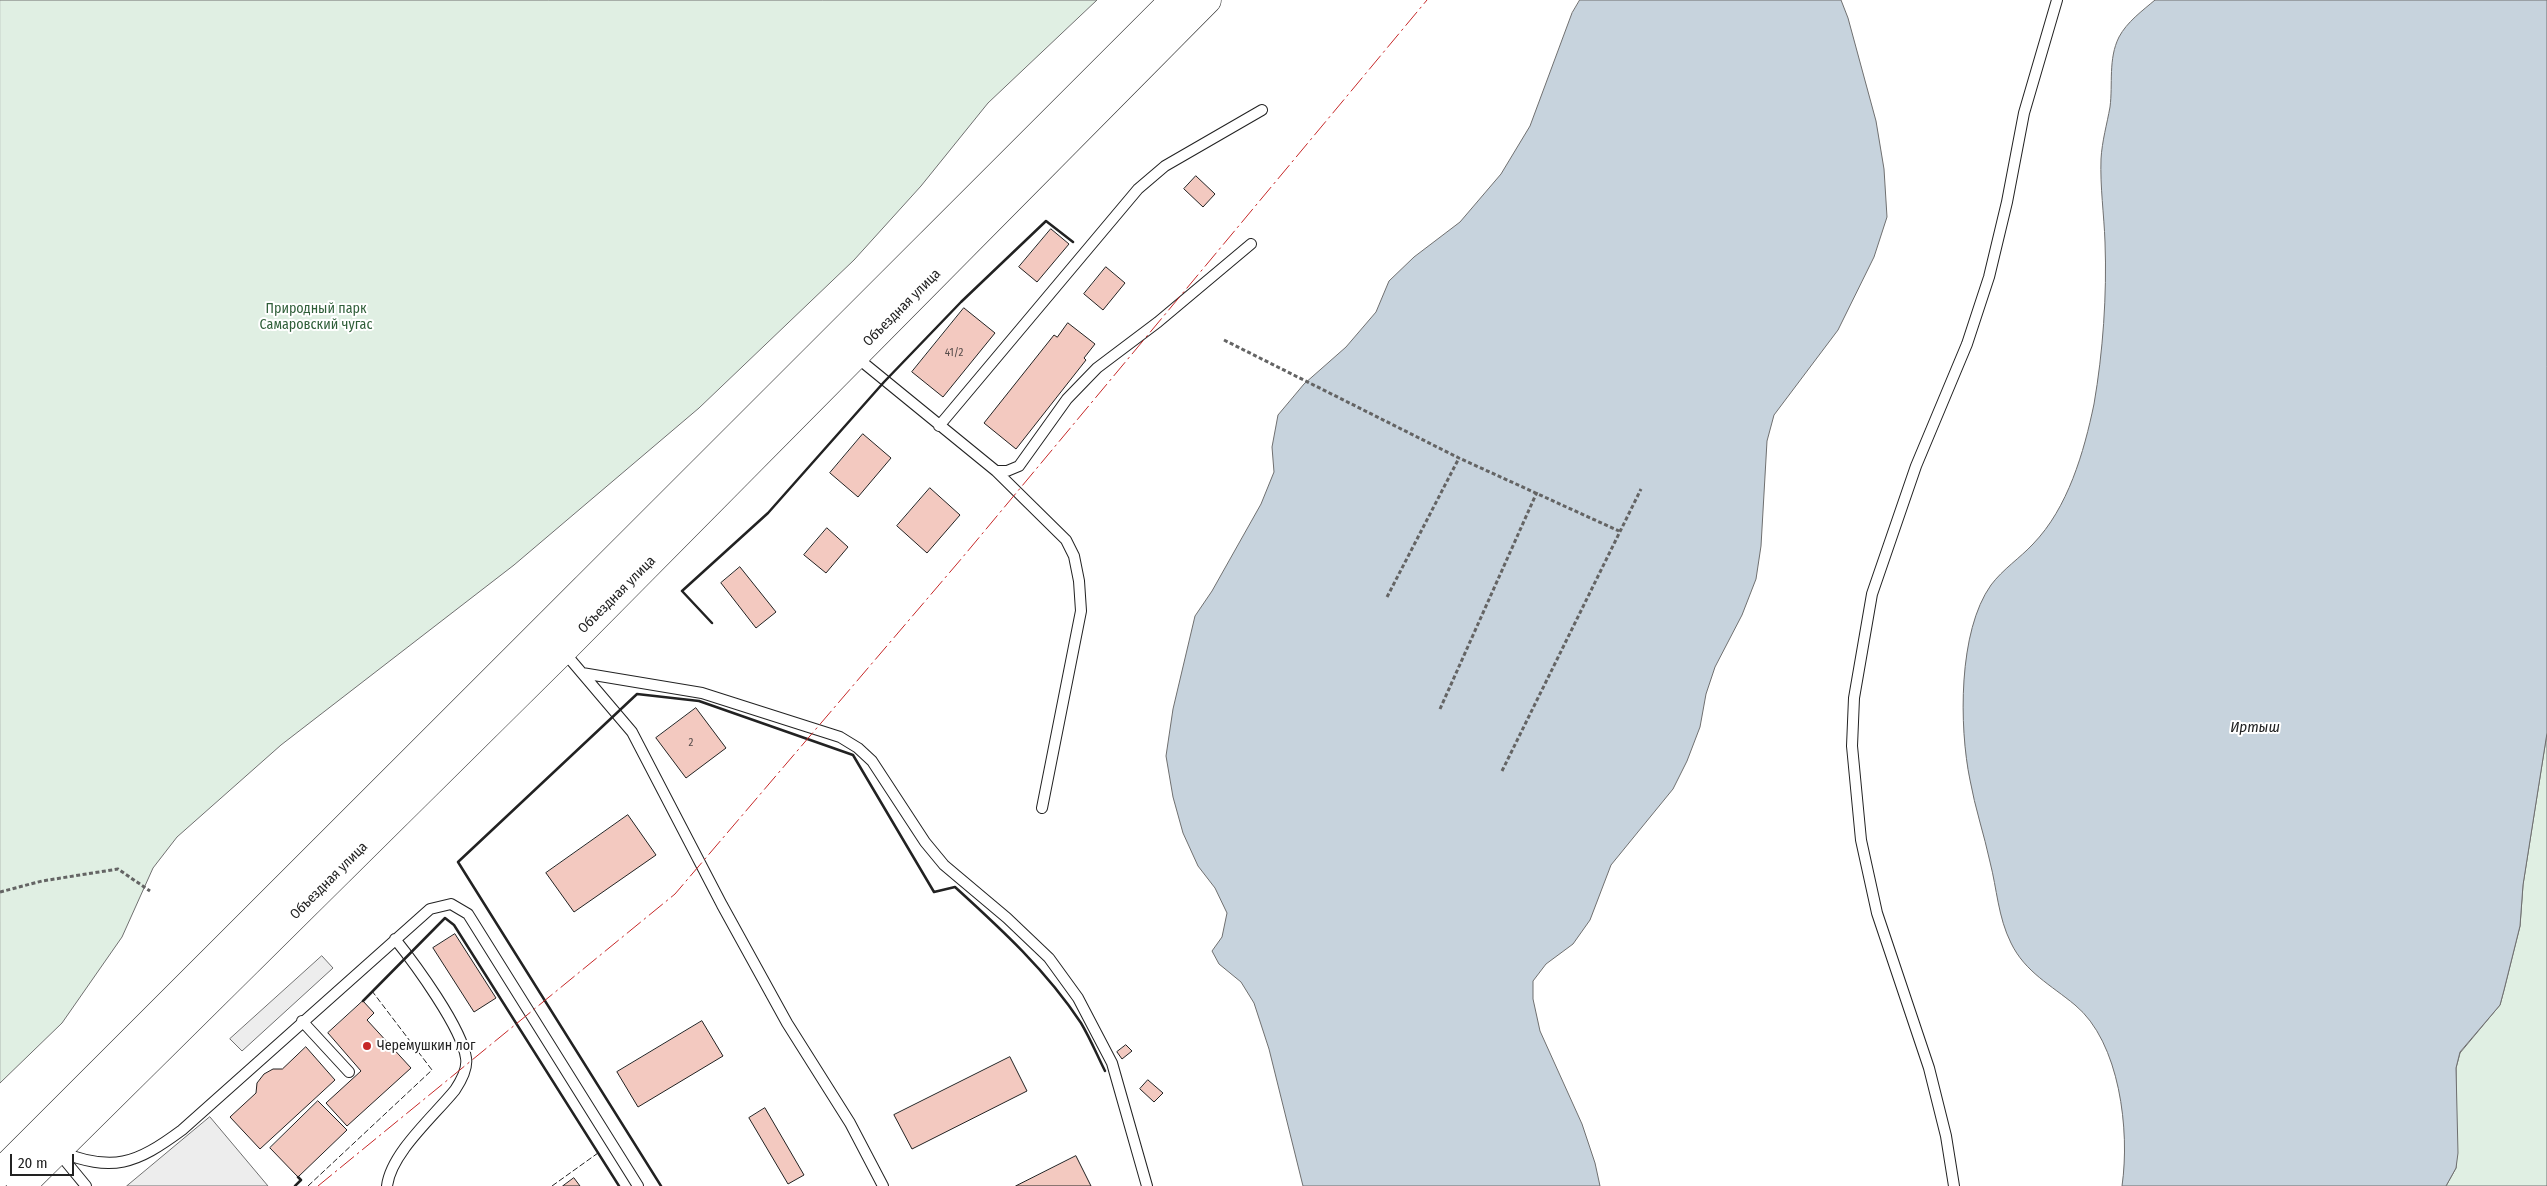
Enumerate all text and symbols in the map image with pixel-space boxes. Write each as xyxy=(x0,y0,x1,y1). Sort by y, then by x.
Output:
street label: Объездная улица xyxy=(860,266,944,350)
park label: Природный парк Самаровский чугас xyxy=(260,301,372,334)
house number: 41/2 xyxy=(945,346,963,360)
street label: Объездная улица xyxy=(575,553,659,637)
water label: Иртыш xyxy=(2230,719,2280,737)
house number: 2 xyxy=(689,736,693,750)
street label: Объездная улица xyxy=(287,839,371,923)
place label: Черемушкин лог xyxy=(377,1038,475,1054)
marker: Черемушкин лог xyxy=(361,1040,373,1052)
scale bar xyxy=(12,1144,76,1176)
text: 20 m xyxy=(18,1154,48,1172)

